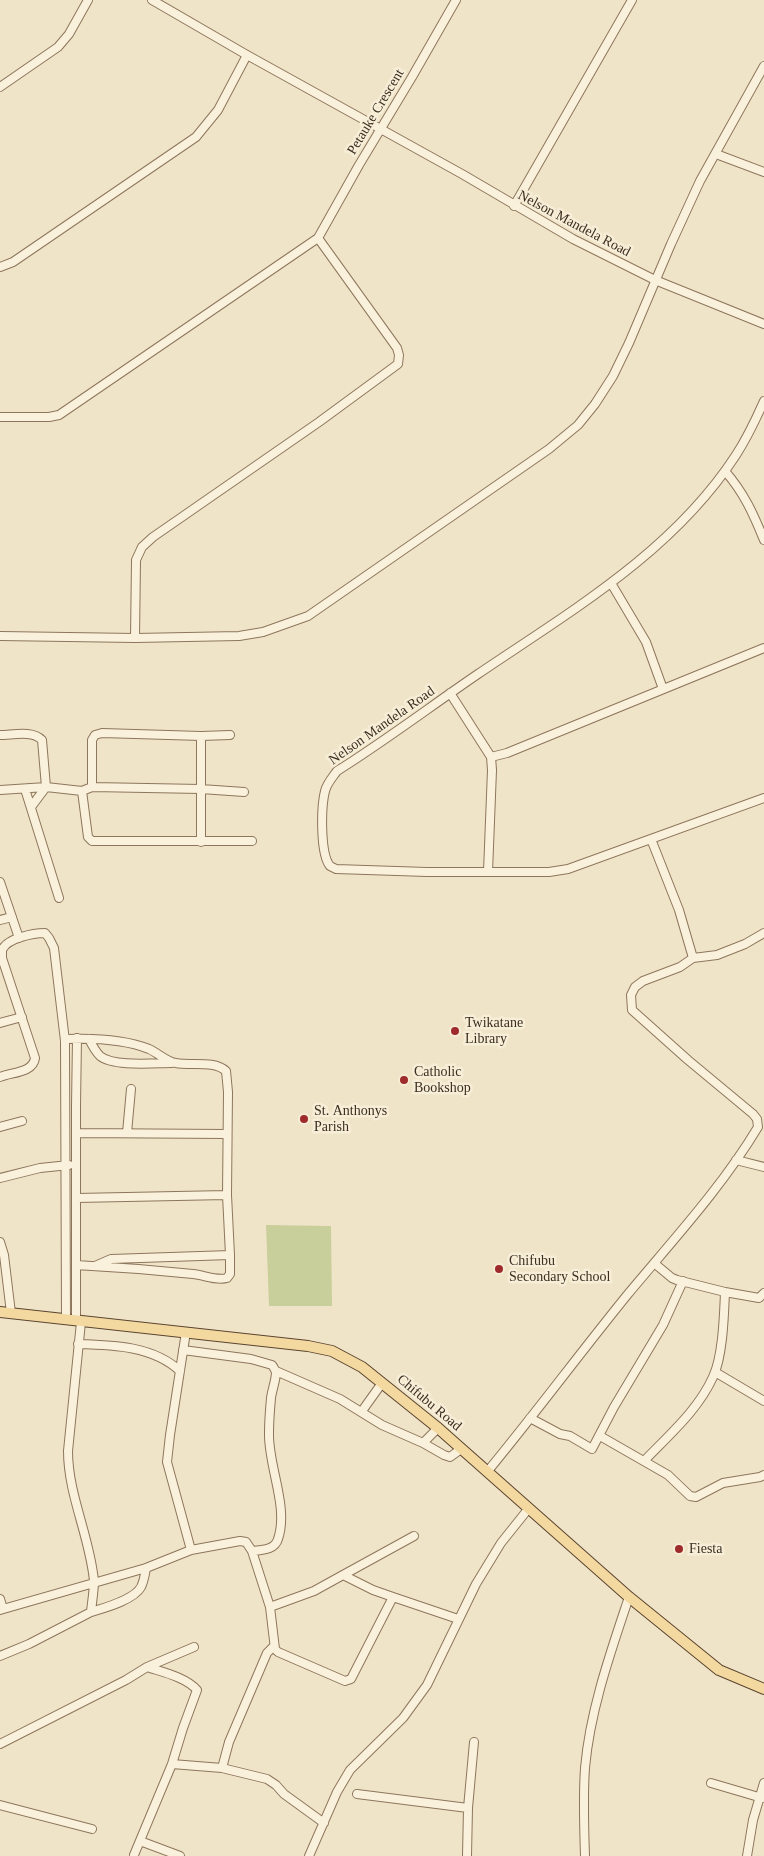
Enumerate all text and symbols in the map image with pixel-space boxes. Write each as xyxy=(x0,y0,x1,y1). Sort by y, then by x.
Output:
street label: Petauke Crescent xyxy=(344,66,408,158)
street label: Nelson Mandela Road xyxy=(515,187,633,261)
street label: Nelson Mandela Road xyxy=(326,683,438,769)
place label: Twikatane Library xyxy=(465,1015,523,1048)
marker: Twikatane Library xyxy=(449,1025,461,1037)
place label: Catholic Bookshop xyxy=(414,1064,471,1096)
marker: Catholic Bookshop xyxy=(398,1074,410,1086)
place label: St. Anthonys Parish xyxy=(314,1103,387,1136)
marker: St. Anthonys Parish xyxy=(298,1113,310,1125)
place label: Chifubu Secondary School xyxy=(509,1253,610,1285)
marker: Chifubu Secondary School xyxy=(493,1263,505,1275)
street label: Chifubu Road xyxy=(393,1371,465,1435)
place label: Fiesta xyxy=(689,1541,722,1557)
marker: Fiesta xyxy=(673,1543,685,1555)

